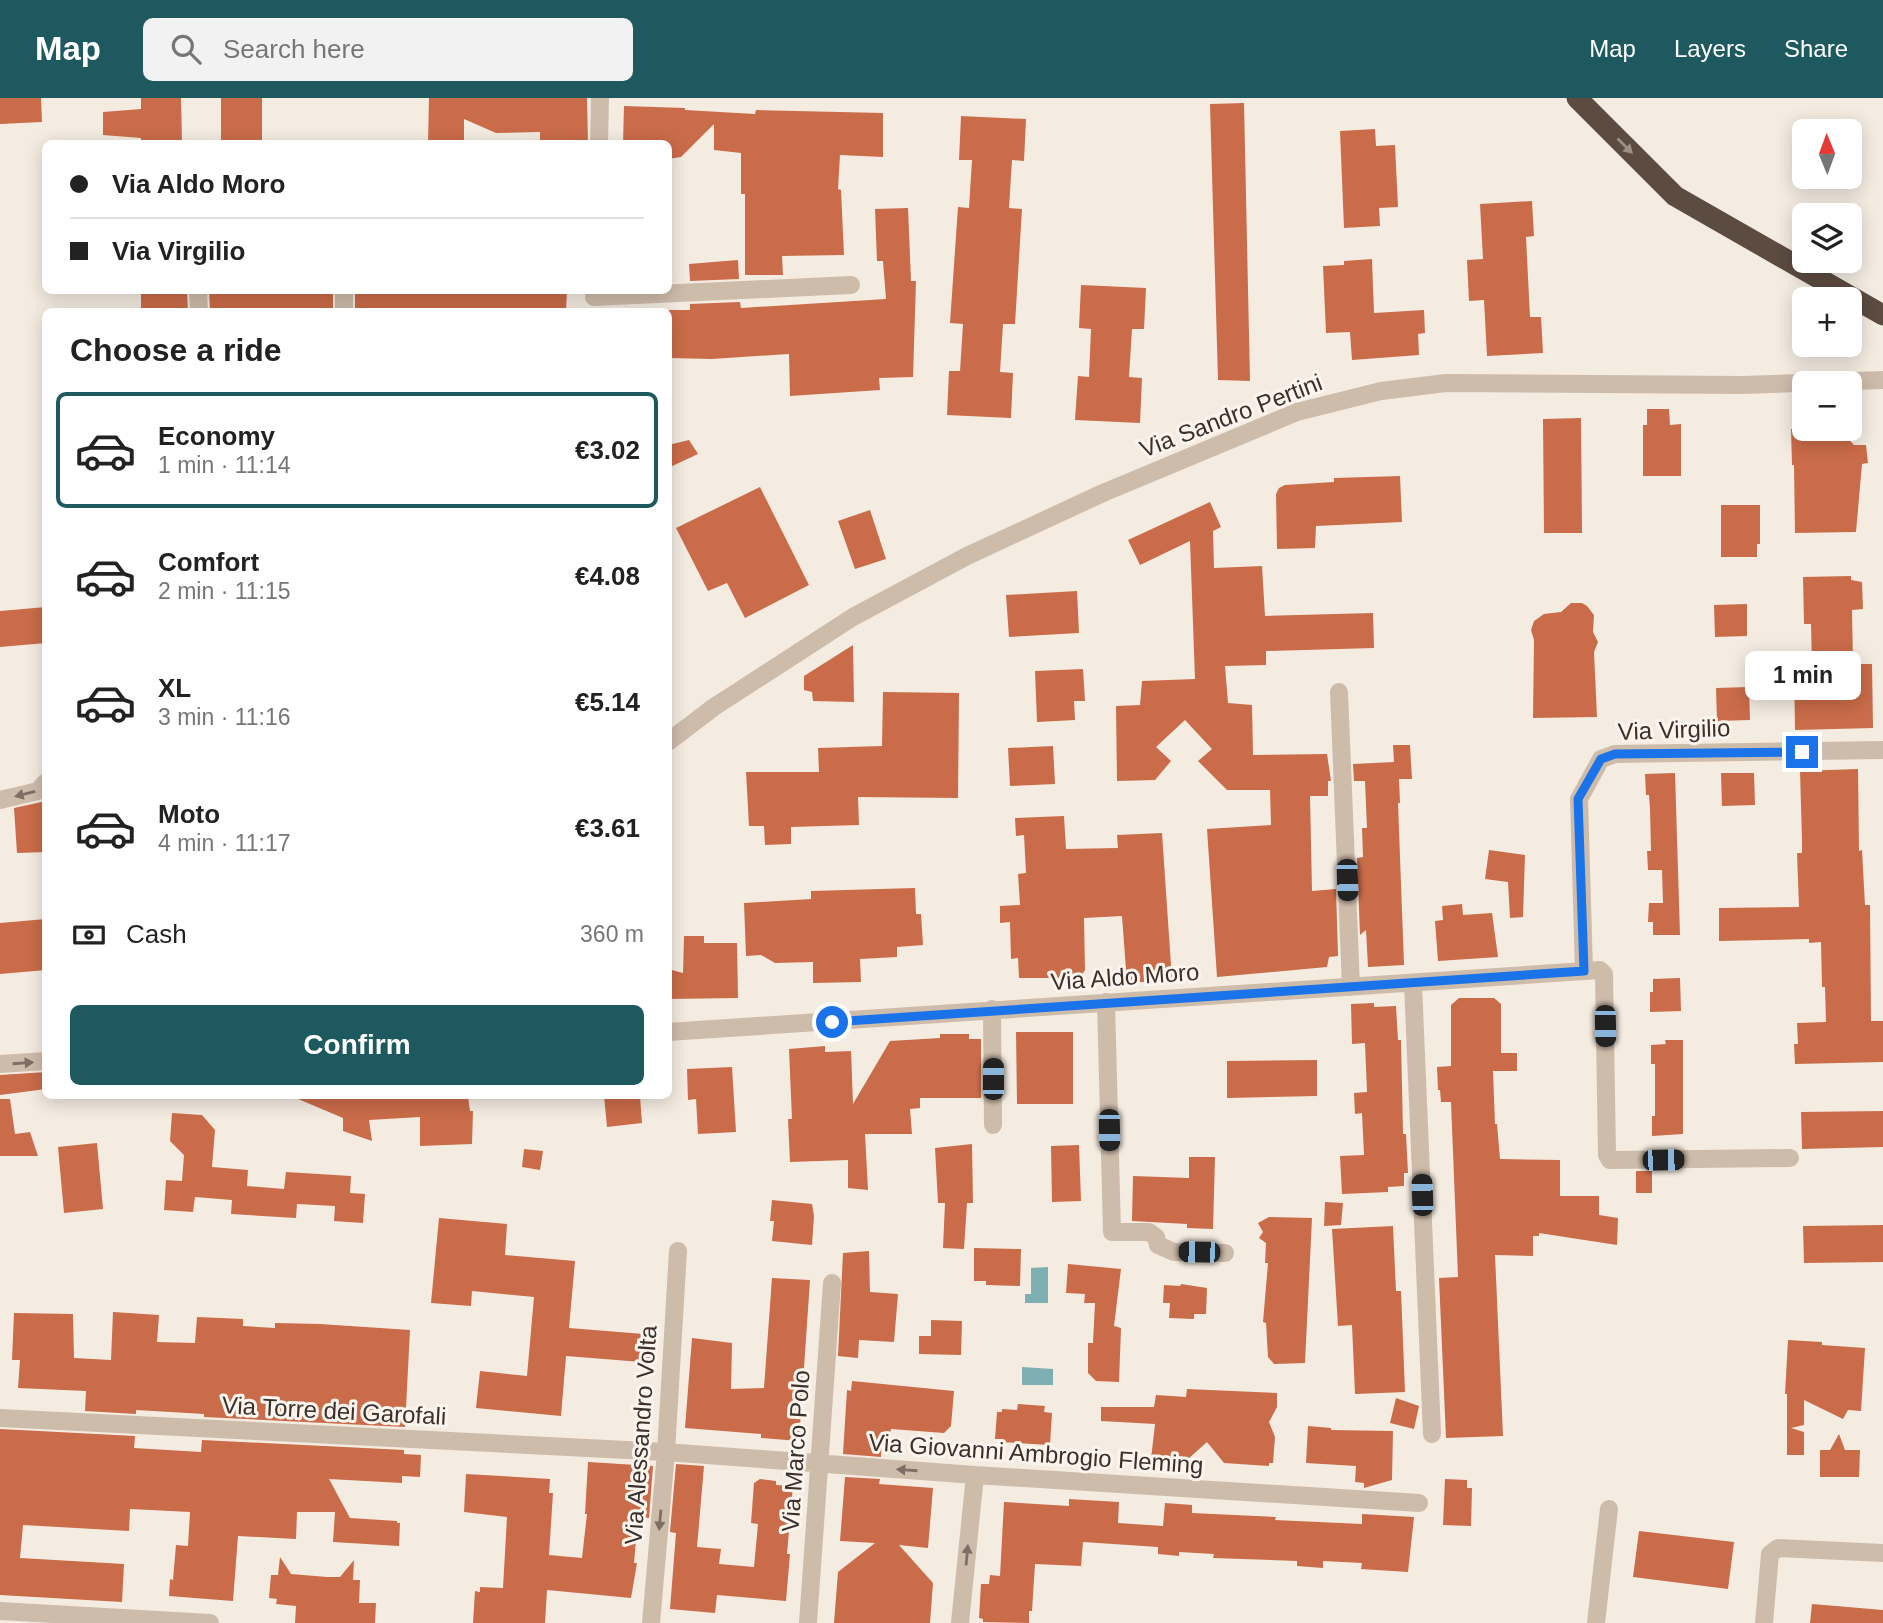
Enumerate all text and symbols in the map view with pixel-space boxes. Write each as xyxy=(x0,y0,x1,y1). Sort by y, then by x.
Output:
search box xyxy=(143,18,633,81)
text: Map xyxy=(35,30,101,67)
icon: search xyxy=(167,30,205,68)
text: Search here xyxy=(223,34,365,64)
text: Map xyxy=(1589,35,1636,62)
text: Layers xyxy=(1674,35,1746,62)
text: Share xyxy=(1784,35,1848,62)
north arrow xyxy=(1792,119,1862,189)
map controls xyxy=(1792,119,1862,441)
one-way arrow xyxy=(1617,137,1633,154)
text: Via Aldo Moro xyxy=(112,169,285,199)
button: layers xyxy=(1792,203,1862,273)
text: Via Virgilio xyxy=(112,236,245,266)
button: + xyxy=(1792,287,1862,357)
text: Choose a ride xyxy=(70,332,282,368)
street label: Via Sandro Pertini xyxy=(1136,368,1326,463)
button: − xyxy=(1792,371,1862,441)
icon: car xyxy=(74,419,137,482)
text: Economy xyxy=(158,421,275,451)
text: €3.02 xyxy=(575,435,640,465)
text: 1 min · 11:14 xyxy=(158,452,291,478)
icon: car xyxy=(74,545,137,608)
text: Comfort xyxy=(158,547,259,577)
text: €4.08 xyxy=(575,561,640,591)
text: 2 min · 11:15 xyxy=(158,578,291,604)
callout: 1 min xyxy=(1744,650,1860,700)
text: 1 min xyxy=(1773,662,1833,688)
icon: car xyxy=(74,671,137,734)
text: XL xyxy=(158,673,191,703)
text: €5.14 xyxy=(575,687,640,717)
text: 3 min · 11:16 xyxy=(158,704,291,730)
street label: Via Virgilio xyxy=(1617,714,1731,745)
route end xyxy=(1786,736,1818,768)
one-way arrow xyxy=(13,789,35,800)
icon: car xyxy=(74,797,137,860)
text: Moto xyxy=(158,799,220,829)
text: €3.61 xyxy=(575,813,640,843)
text: 4 min · 11:17 xyxy=(158,830,291,856)
car xyxy=(1336,859,1359,901)
icon: cash xyxy=(70,916,108,954)
text: Cash xyxy=(126,919,187,949)
text: 360 m xyxy=(580,921,644,947)
street label: Via Aldo Moro xyxy=(1050,958,1200,995)
button: Confirm xyxy=(70,1005,644,1085)
car xyxy=(1595,1005,1616,1047)
route start xyxy=(816,1006,848,1038)
one-way arrow xyxy=(12,1057,34,1068)
car xyxy=(983,1058,1004,1100)
car xyxy=(1099,1109,1120,1151)
car xyxy=(1642,1149,1685,1171)
car xyxy=(1411,1174,1434,1216)
car xyxy=(1178,1241,1221,1263)
street label: Via Alessandro Volta xyxy=(619,1324,662,1545)
street label: Via Marco Polo xyxy=(776,1369,815,1533)
street label: Via Torre dei Garofali xyxy=(221,1391,447,1430)
street label: Via Giovanni Ambrogio Fleming xyxy=(868,1428,1204,1479)
one-way arrow xyxy=(896,1464,918,1475)
one-way arrow xyxy=(654,1510,665,1532)
one-way arrow xyxy=(962,1544,973,1566)

